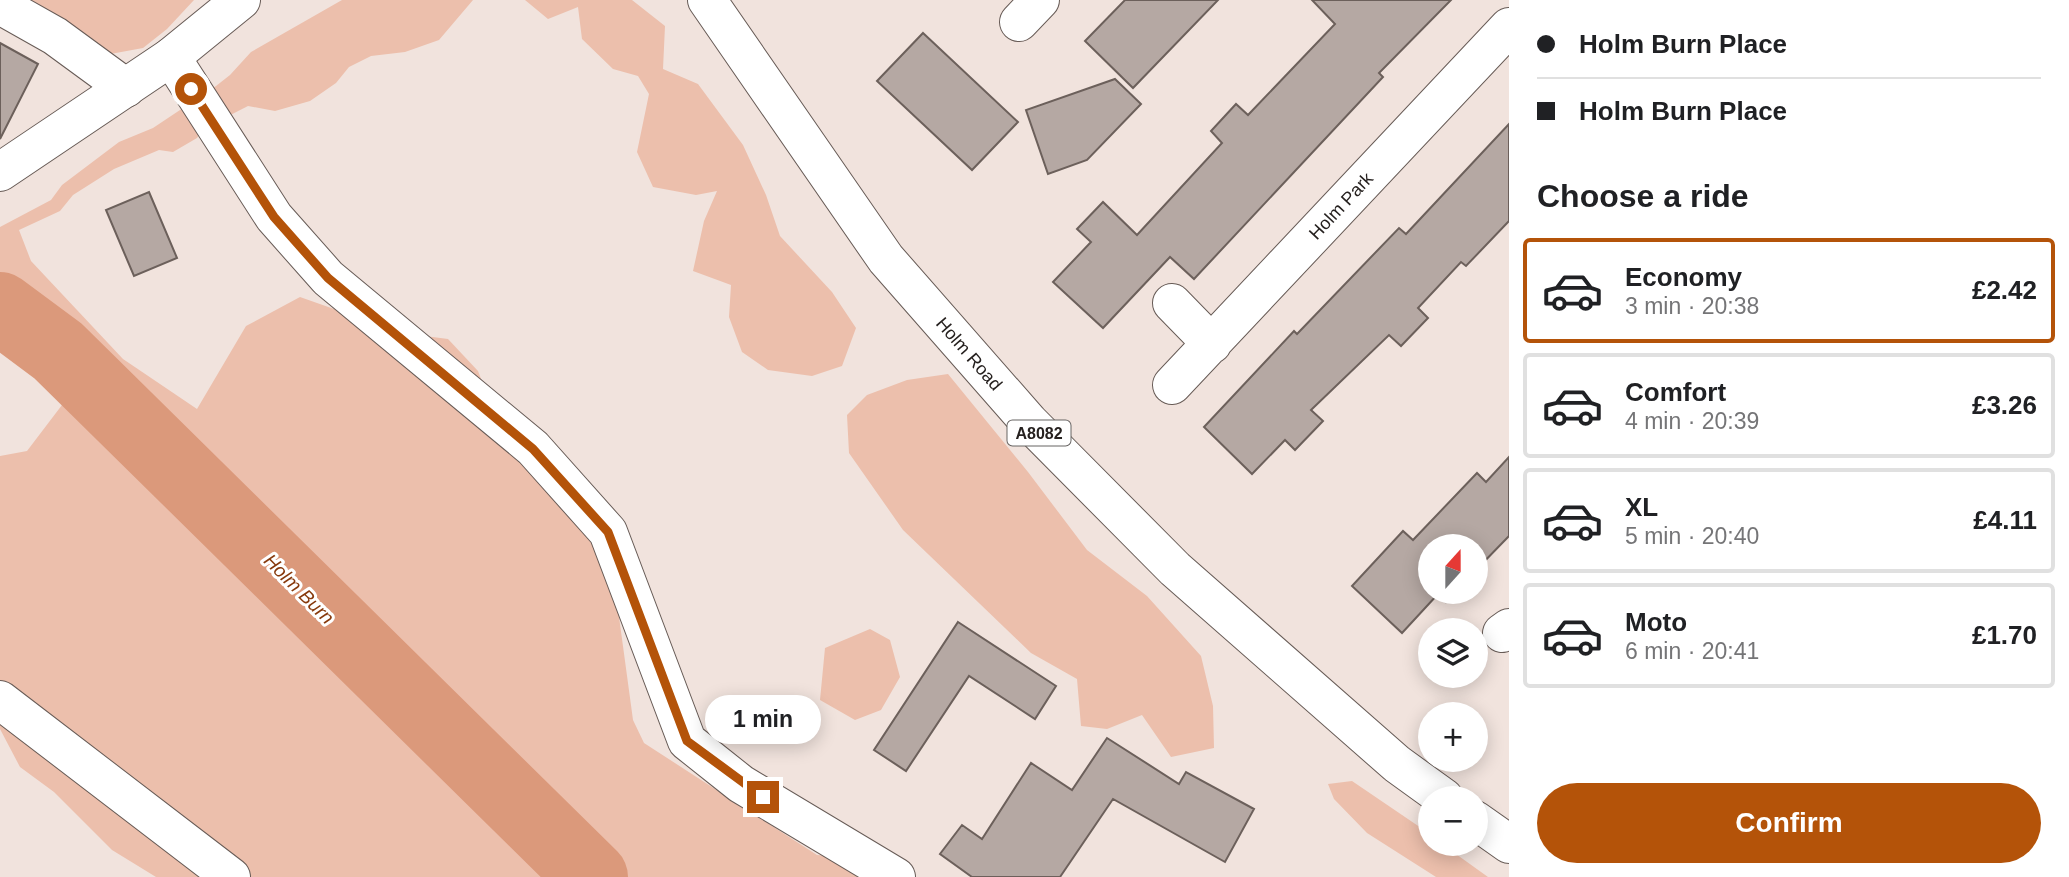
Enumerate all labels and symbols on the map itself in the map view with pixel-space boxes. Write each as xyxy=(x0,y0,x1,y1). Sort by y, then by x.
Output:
route start xyxy=(175,73,207,105)
street label: Holm Park xyxy=(1305,168,1378,244)
street label: Holm Road xyxy=(932,313,1006,395)
road number: A8082 xyxy=(1007,420,1070,446)
north arrow xyxy=(1418,534,1488,604)
water label: Holm Burn xyxy=(260,550,338,628)
callout: 1 min xyxy=(705,696,821,744)
route end xyxy=(747,781,779,813)

